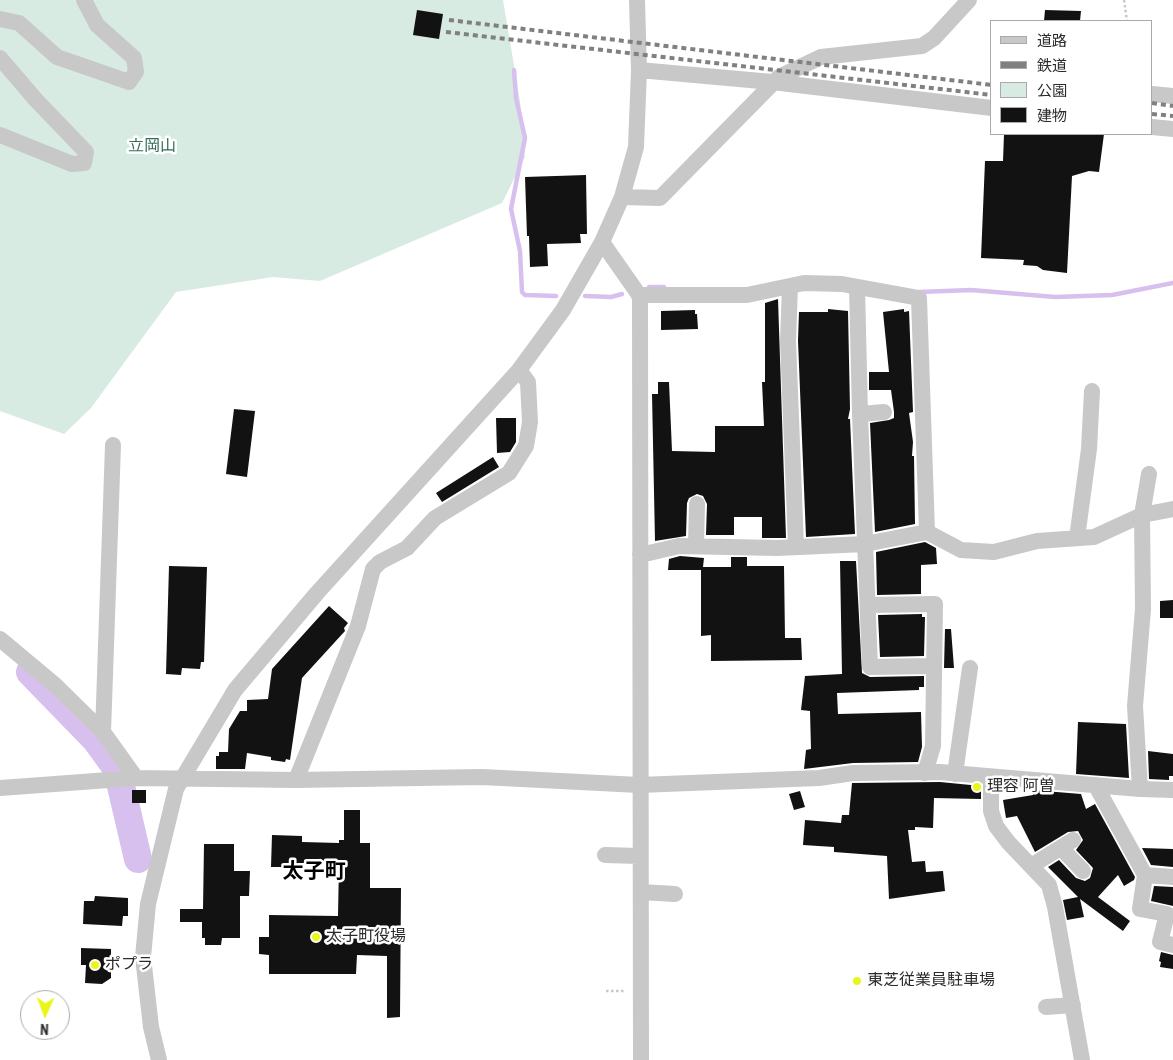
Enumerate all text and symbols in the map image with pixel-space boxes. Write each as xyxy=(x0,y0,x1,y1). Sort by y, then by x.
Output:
legend xyxy=(990,20,1153,135)
text: 道路 xyxy=(1037,32,1067,50)
text: 鉄道 xyxy=(1037,57,1067,75)
text: 公園 xyxy=(1037,82,1067,100)
text: 建物 xyxy=(1037,107,1067,125)
park label: 立岡山 xyxy=(128,137,176,157)
place label: 理容 阿曽 xyxy=(987,777,1055,797)
marker: 理容 阿曽 xyxy=(971,781,983,793)
district label: 太子町 xyxy=(283,860,345,886)
place label: 太子町役場 xyxy=(326,927,406,947)
marker: 太子町役場 xyxy=(310,931,322,943)
place label: ポプラ xyxy=(105,955,153,975)
marker: ポプラ xyxy=(89,959,101,971)
place label: 東芝従業員駐車場 xyxy=(867,971,995,991)
marker: 東芝従業員駐車場 xyxy=(851,975,863,987)
north arrow xyxy=(20,990,70,1040)
text: N xyxy=(40,1021,49,1037)

